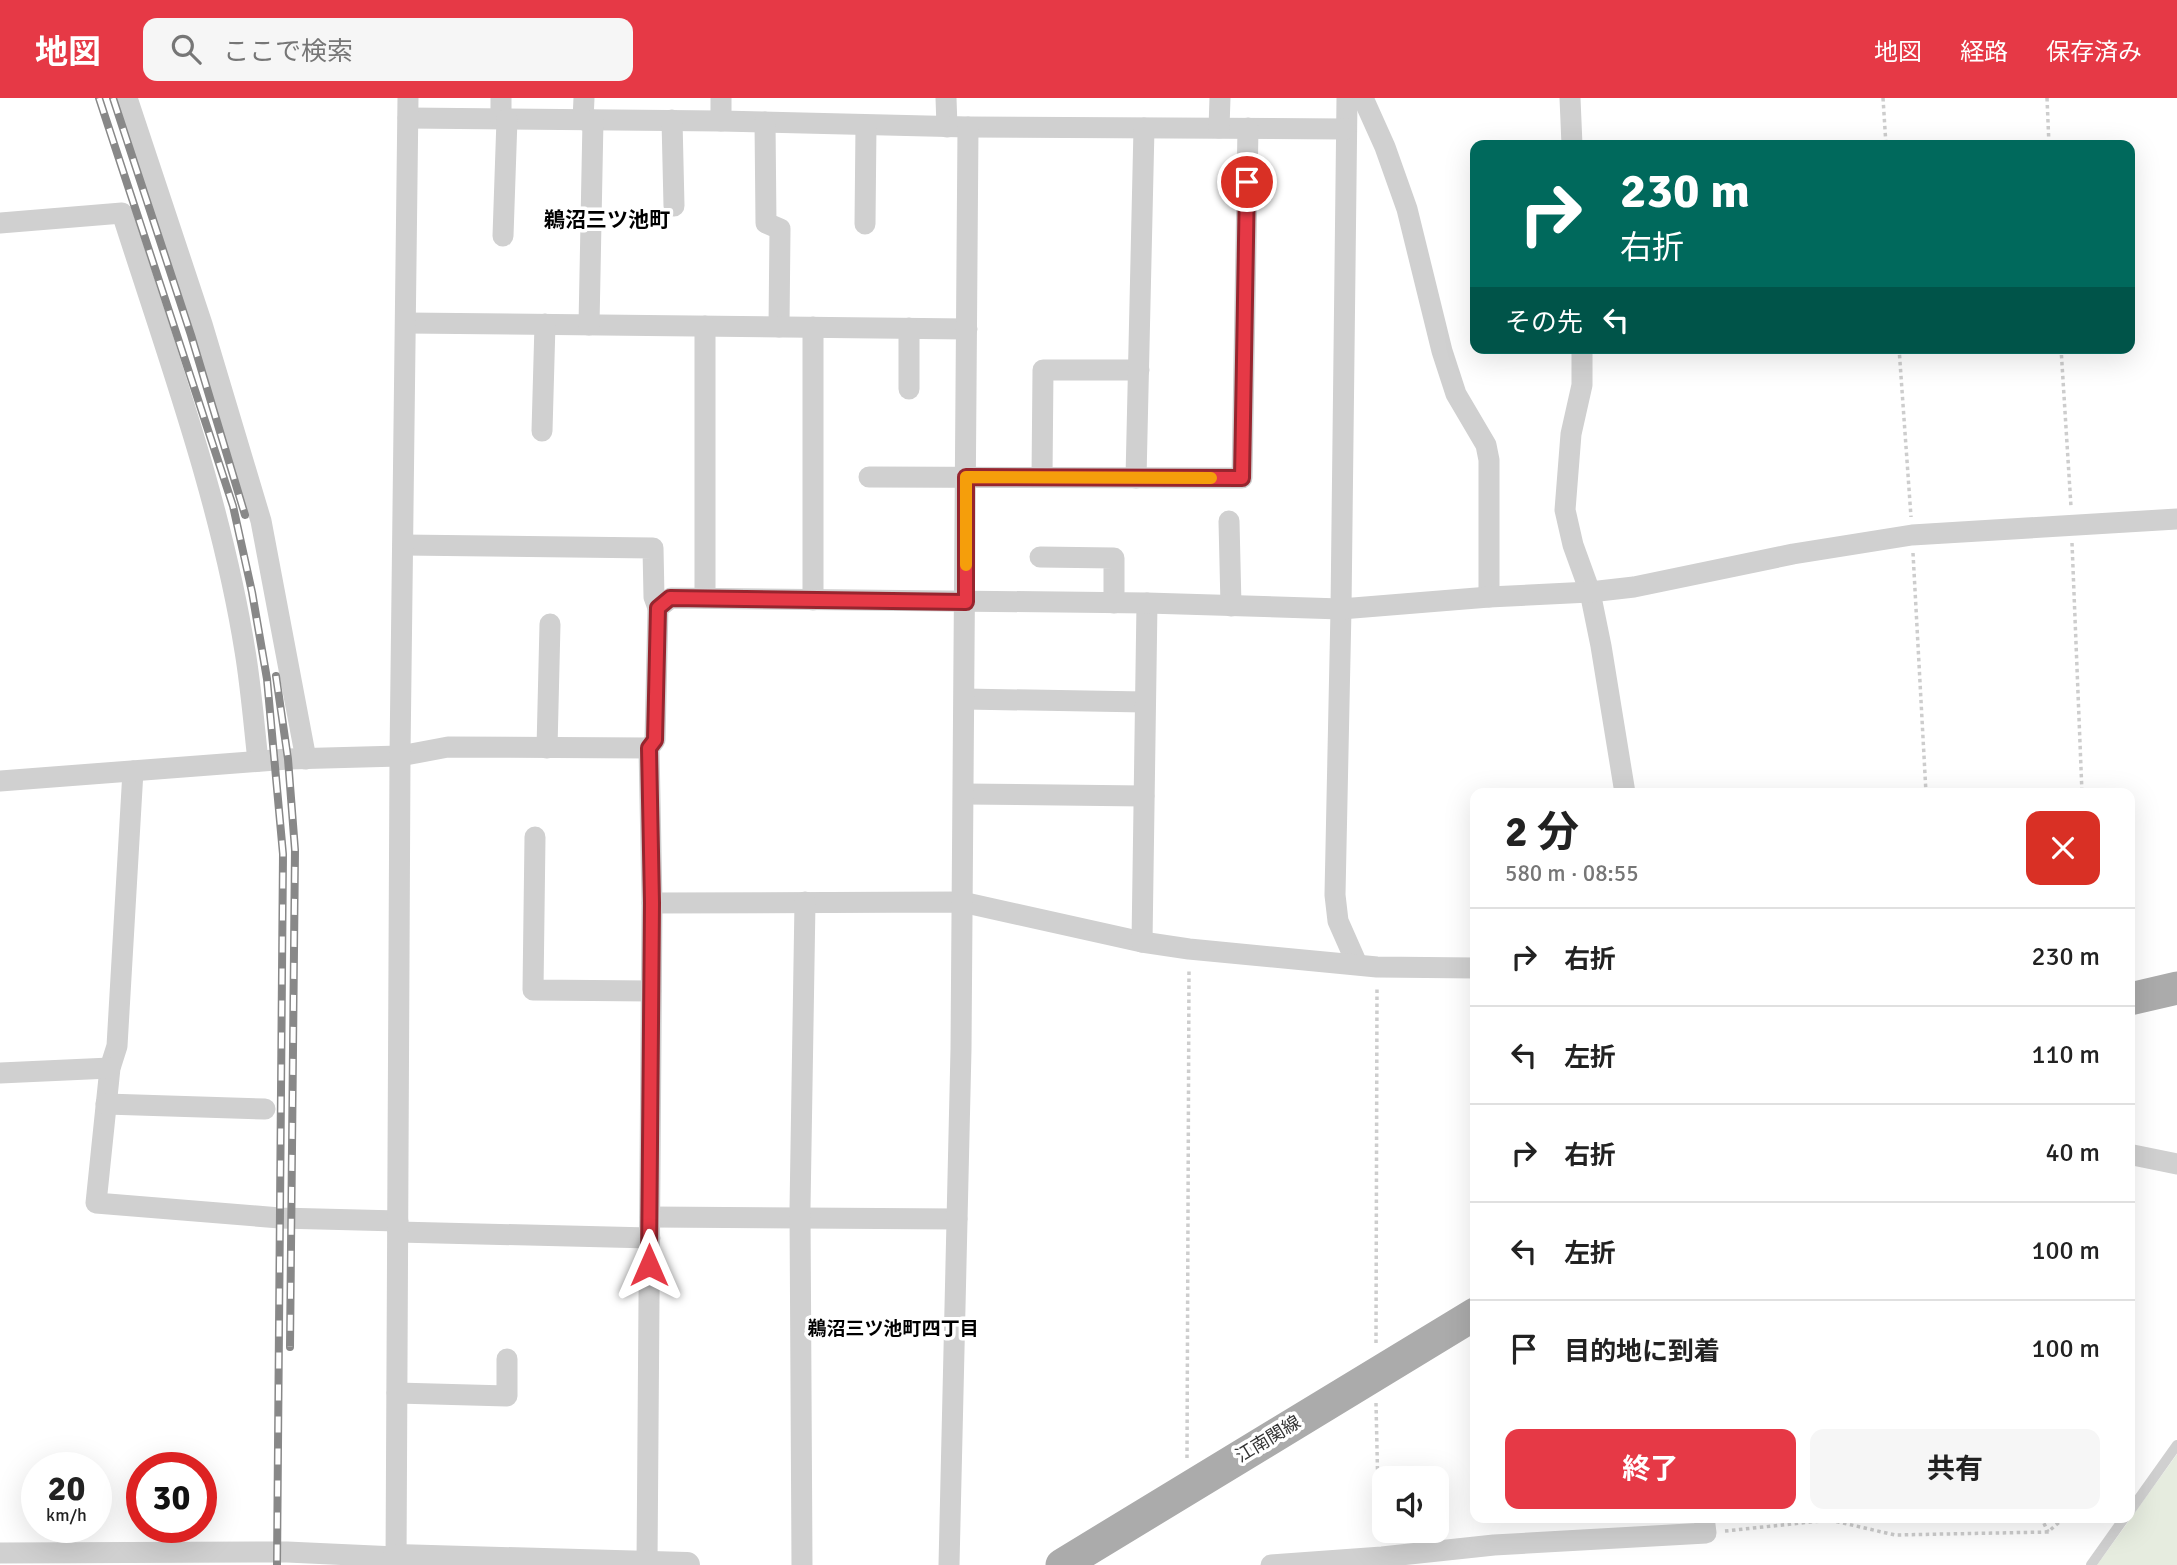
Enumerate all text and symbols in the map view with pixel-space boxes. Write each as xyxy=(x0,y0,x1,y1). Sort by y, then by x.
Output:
search box xyxy=(143,18,633,81)
icon: search xyxy=(167,30,205,68)
text: 地図 xyxy=(35,32,101,73)
text: ここで検索 xyxy=(223,36,353,68)
text: 地図 xyxy=(1874,37,1922,67)
text: 経路 xyxy=(1960,37,2008,67)
text: 保存済み xyxy=(2046,37,2142,67)
pin xyxy=(1217,152,1277,212)
text: 230 m xyxy=(1620,161,1750,221)
icon: arrive xyxy=(1228,163,1266,201)
icon: right xyxy=(1505,168,1596,259)
district label: 鵜沼三ツ池町 xyxy=(544,207,670,233)
text: 右折 xyxy=(1620,228,1684,267)
icon: left xyxy=(1597,301,1635,339)
text: その先 xyxy=(1505,307,1583,339)
text: 2 分 xyxy=(1505,807,1579,858)
button: close xyxy=(2026,811,2100,885)
text: 580 m · 08:55 xyxy=(1505,859,1639,888)
icon: right xyxy=(1505,938,1543,976)
text: 230 m xyxy=(2031,941,2100,973)
text: 右折 xyxy=(1564,944,1616,976)
icon: left xyxy=(1505,1036,1543,1074)
text: 110 m xyxy=(2031,1039,2100,1071)
text: 左折 xyxy=(1564,1042,1616,1074)
icon: right xyxy=(1505,1134,1543,1172)
text: 40 m xyxy=(2045,1137,2100,1169)
text: 右折 xyxy=(1564,1140,1616,1172)
position arrow xyxy=(612,1228,686,1302)
icon: left xyxy=(1505,1232,1543,1270)
text: 100 m xyxy=(2031,1235,2100,1267)
text: 左折 xyxy=(1564,1238,1616,1270)
district label: 鵜沼三ツ池町四丁目 xyxy=(807,1317,979,1341)
icon: arrive xyxy=(1505,1330,1543,1368)
text: 100 m xyxy=(2031,1333,2100,1365)
text: 目的地に到着 xyxy=(1564,1336,1720,1368)
street label: 江南関線 xyxy=(1231,1411,1305,1467)
button: 終了 xyxy=(1505,1429,1796,1509)
button: 共有 xyxy=(1810,1429,2100,1509)
speed limit sign: 30 xyxy=(126,1452,217,1543)
map controls xyxy=(1372,1466,1449,1543)
button: sound xyxy=(1372,1466,1449,1543)
text: 20 xyxy=(48,1467,85,1510)
text: km/h xyxy=(46,1504,87,1526)

